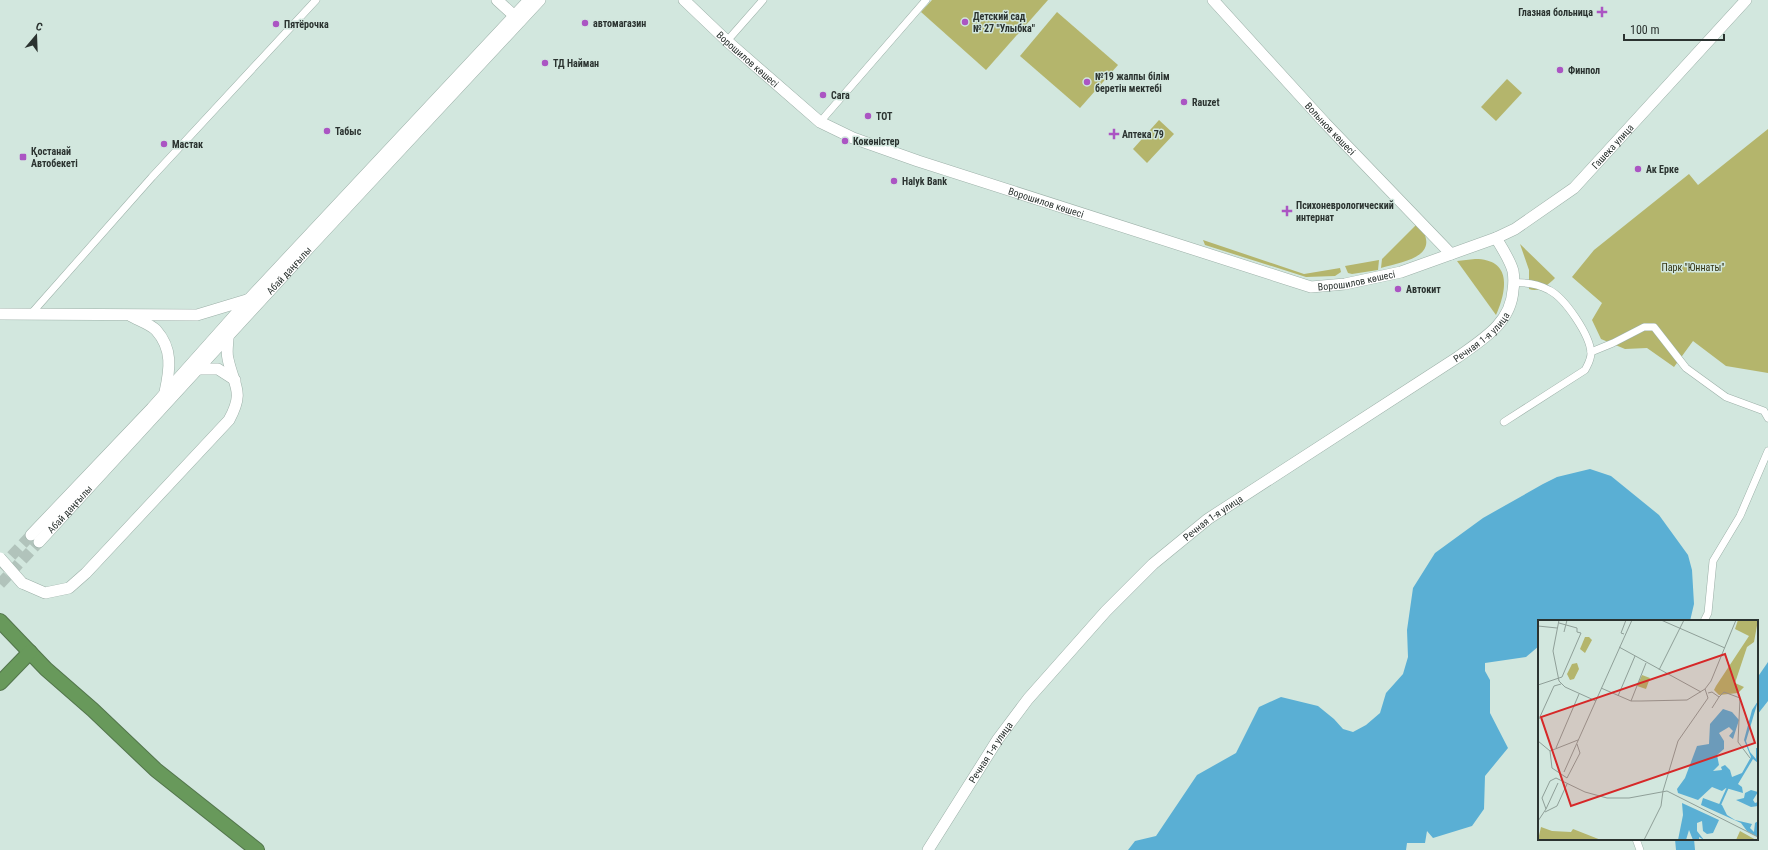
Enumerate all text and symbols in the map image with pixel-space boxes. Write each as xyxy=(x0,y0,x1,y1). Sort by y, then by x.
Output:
marker: Глазная больница xyxy=(1596,6,1608,18)
place label: Глазная больница xyxy=(1518,7,1593,18)
place label: Детский сад № 27 "Улыбка" xyxy=(973,11,1035,34)
north arrow xyxy=(16,16,56,56)
scale bar xyxy=(1624,16,1724,42)
marker: Детский сад № 27 "Улыбка" xyxy=(960,17,970,27)
marker: автомагазин xyxy=(580,18,590,28)
place label: автомагазин xyxy=(593,18,646,29)
marker: Пятёрочка xyxy=(271,19,281,29)
place label: Пятёрочка xyxy=(284,19,329,30)
text: С xyxy=(34,20,44,34)
text: 100 m xyxy=(1630,23,1660,37)
street label: Ворошилов көшесі xyxy=(715,29,781,89)
marker: ТД Найман xyxy=(540,58,550,68)
place label: ТД Найман xyxy=(553,58,599,69)
marker: Финпол xyxy=(1555,65,1565,75)
place label: Финпол xyxy=(1568,65,1600,76)
place label: №19 жалпы білім беретін мектебі xyxy=(1095,71,1170,94)
marker: №19 жалпы білім беретін мектебі xyxy=(1082,77,1092,87)
marker: Сага xyxy=(818,90,828,100)
place label: Сага xyxy=(831,90,850,101)
marker: Rauzet xyxy=(1179,97,1189,107)
place label: Rauzet xyxy=(1192,97,1219,108)
street label: Волынов көшесі xyxy=(1303,100,1358,157)
marker: ТОТ xyxy=(863,111,873,121)
place label: ТОТ xyxy=(876,111,893,122)
street label: Гашека улица xyxy=(1589,121,1636,171)
marker: Табыс xyxy=(322,126,332,136)
place label: Табыс xyxy=(335,126,362,137)
marker: Аптека 79 xyxy=(1109,129,1119,139)
place label: Аптека 79 xyxy=(1122,129,1164,140)
marker: Кокөністер xyxy=(840,136,850,146)
place label: Кокөністер xyxy=(853,136,900,147)
marker: Мастак xyxy=(159,139,169,149)
place label: Мастак xyxy=(172,139,203,150)
place label: Қостанай Автобекеті xyxy=(31,146,78,169)
marker: Қостанай Автобекеті xyxy=(18,152,28,162)
marker: Ак Ерке xyxy=(1633,164,1643,174)
place label: Ак Ерке xyxy=(1646,164,1679,175)
marker: Halyk Bank xyxy=(889,176,899,186)
place label: Halyk Bank xyxy=(902,176,947,187)
street label: Ворошилов көшесі xyxy=(1007,185,1085,219)
place label: Психоневрологический интернат xyxy=(1296,200,1394,223)
marker: Психоневрологический интернат xyxy=(1281,205,1293,217)
street label: Абай даңғылы xyxy=(264,244,313,296)
park label: Парк "Юннаты" xyxy=(1661,262,1725,273)
street label: Ворошилов көшесі xyxy=(1317,268,1396,292)
marker: Автокит xyxy=(1393,284,1403,294)
place label: Автокит xyxy=(1406,284,1441,295)
street label: Речная 1-я улица xyxy=(1451,310,1511,364)
street label: Абай даңғылы xyxy=(45,483,94,535)
street label: Речная 1-я улица xyxy=(1181,493,1245,543)
inset map xyxy=(1538,620,1758,840)
street label: Речная 1-я улица xyxy=(966,719,1015,785)

